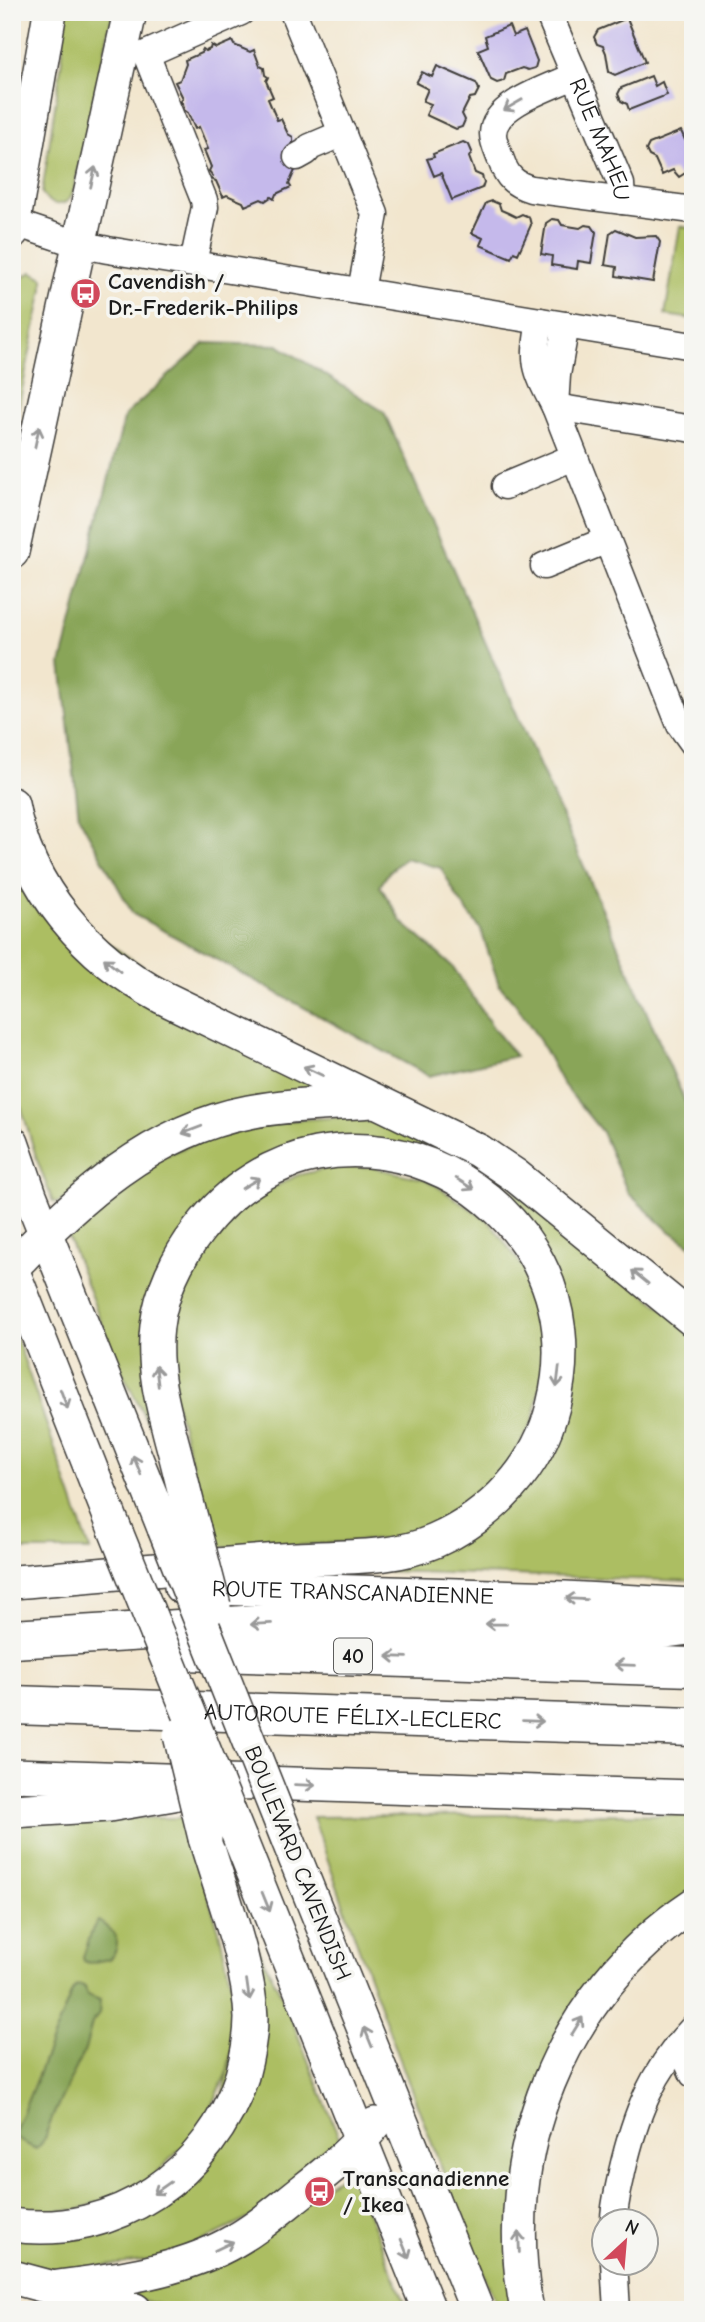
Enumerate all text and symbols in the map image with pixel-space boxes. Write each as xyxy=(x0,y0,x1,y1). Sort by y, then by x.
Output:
street label: RUE MAHEU xyxy=(564,74,635,201)
one-way arrow xyxy=(503,99,523,113)
one-way arrow xyxy=(87,166,100,189)
place label: Cavendish / Dr.-Frederik-Philips xyxy=(108,268,298,321)
bus stop icon: Cavendish / Dr.-Frederik-Philips xyxy=(68,277,102,311)
one-way arrow xyxy=(31,426,45,449)
one-way arrow xyxy=(104,957,122,973)
one-way arrow xyxy=(303,1064,324,1078)
one-way arrow xyxy=(181,1124,203,1137)
one-way arrow xyxy=(240,1175,260,1189)
one-way arrow xyxy=(455,1177,475,1191)
one-way arrow xyxy=(631,1269,649,1284)
one-way arrow xyxy=(552,1365,565,1388)
one-way arrow xyxy=(151,1366,164,1388)
one-way arrow xyxy=(58,1388,71,1410)
one-way arrow xyxy=(130,1454,143,1476)
street label: ROUTE TRANSCANADIENNE xyxy=(212,1574,494,1609)
one-way arrow xyxy=(565,1592,587,1605)
one-way arrow xyxy=(250,1618,273,1631)
one-way arrow xyxy=(485,1618,508,1631)
road number: 40 xyxy=(334,1638,372,1674)
one-way arrow xyxy=(386,1651,409,1664)
one-way arrow xyxy=(613,1658,636,1671)
street label: AUTOROUTE FÉLIX-LECLERC xyxy=(203,1698,502,1734)
one-way arrow xyxy=(521,1715,544,1728)
street label: BOULEVARD CAVENDISH xyxy=(239,1742,357,1984)
one-way arrow xyxy=(294,1779,317,1792)
one-way arrow xyxy=(260,1891,273,1913)
one-way arrow xyxy=(241,1978,254,2001)
one-way arrow xyxy=(571,2016,585,2036)
one-way arrow xyxy=(361,2026,374,2048)
place label: Transcanadienne / Ikea xyxy=(343,2165,509,2218)
bus stop icon: Transcanadienne / Ikea xyxy=(303,2174,337,2208)
one-way arrow xyxy=(153,2181,172,2195)
north arrow xyxy=(590,2206,660,2276)
text: N xyxy=(622,2215,642,2240)
one-way arrow xyxy=(512,2231,526,2254)
one-way arrow xyxy=(213,2238,234,2252)
one-way arrow xyxy=(399,2238,412,2260)

